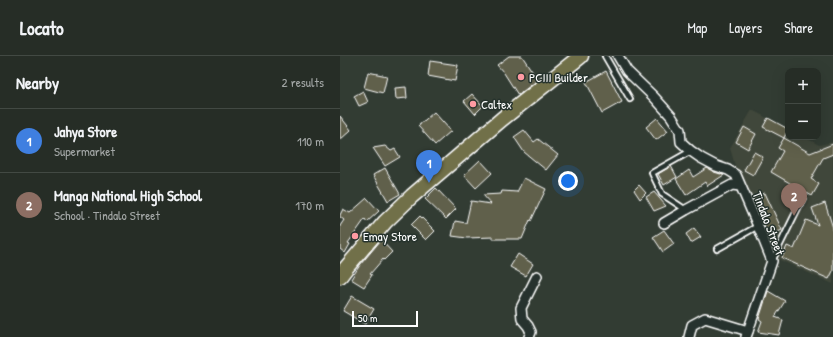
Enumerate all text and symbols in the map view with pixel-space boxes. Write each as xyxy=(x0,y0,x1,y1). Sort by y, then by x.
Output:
text: Locato xyxy=(20,15,64,41)
text: Map xyxy=(687,18,707,37)
text: Layers xyxy=(729,18,762,37)
text: Share xyxy=(784,18,813,37)
place label: PCIII Builder xyxy=(529,68,588,86)
map controls xyxy=(785,68,821,140)
button: + xyxy=(785,68,821,104)
text: Nearby xyxy=(16,71,59,94)
marker: PCIII Builder xyxy=(516,72,526,82)
text: 2 results xyxy=(282,73,324,91)
place label: Caltex xyxy=(481,95,512,113)
marker: Caltex xyxy=(468,99,478,109)
button: − xyxy=(785,104,821,140)
text: Jahya Store xyxy=(54,121,117,142)
text: 1 xyxy=(27,132,31,150)
text: 110 m xyxy=(297,132,324,150)
text: Supermarket xyxy=(54,142,115,160)
pin: 1 xyxy=(416,150,442,183)
your location xyxy=(558,171,578,191)
pin: 2 xyxy=(781,183,807,216)
text: Manga National High School xyxy=(54,185,202,206)
street label: Tindalo Street xyxy=(749,188,790,258)
text: 2 xyxy=(26,196,32,214)
text: 170 m xyxy=(295,196,324,214)
text: School · Tindalo Street xyxy=(54,206,160,224)
place label: Emay Store xyxy=(363,227,417,245)
marker: Emay Store xyxy=(350,231,360,241)
scale bar xyxy=(352,309,418,328)
text: 50 m xyxy=(358,311,378,325)

